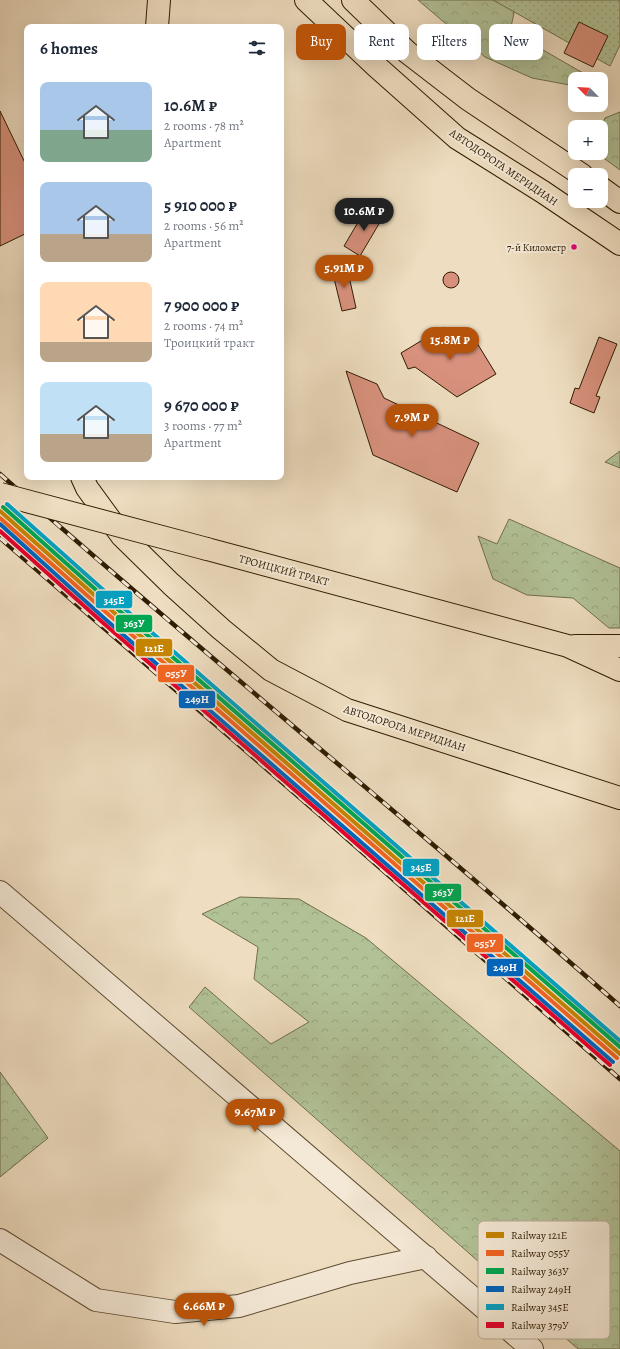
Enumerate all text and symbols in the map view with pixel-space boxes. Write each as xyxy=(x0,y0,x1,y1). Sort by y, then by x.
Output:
chip: Buy xyxy=(296,24,346,60)
chip: Rent xyxy=(354,24,409,60)
chip: Filters xyxy=(417,24,481,60)
chip: New xyxy=(489,24,543,60)
text: 6 homes xyxy=(40,37,98,60)
icon: filters xyxy=(246,37,268,59)
north arrow xyxy=(568,72,608,112)
map controls xyxy=(568,72,608,208)
text: 10.6M ₽ xyxy=(164,94,217,117)
icon: home xyxy=(72,98,120,146)
text: 2 rooms · 78 m² xyxy=(164,117,244,134)
button: + xyxy=(568,120,608,160)
street label: АВТОДОРОГА МЕРИДИАН xyxy=(446,125,561,209)
text: Apartment xyxy=(164,134,222,151)
button: − xyxy=(568,168,608,208)
text: 5 910 000 ₽ xyxy=(164,194,237,217)
icon: home xyxy=(72,198,120,246)
pin: 10.6M ₽ xyxy=(327,198,401,232)
text: 10.6M ₽ xyxy=(344,202,384,219)
text: 2 rooms · 56 m² xyxy=(164,217,244,234)
text: Apartment xyxy=(164,234,222,251)
place label: 7-й Километр xyxy=(507,241,566,255)
marker: 7-й Километр xyxy=(569,242,579,252)
pin: 5.91M ₽ xyxy=(307,255,381,289)
text: 5.91M ₽ xyxy=(324,259,364,276)
text: 7 900 000 ₽ xyxy=(164,294,239,317)
icon: home xyxy=(72,298,120,346)
text: 2 rooms · 74 m² xyxy=(164,317,243,334)
pin: 15.8M ₽ xyxy=(413,327,487,361)
text: 15.8M ₽ xyxy=(430,331,470,348)
text: Троицкий тракт xyxy=(164,334,255,351)
text: 9 670 000 ₽ xyxy=(164,394,239,417)
icon: home xyxy=(72,398,120,446)
pin: 7.9M ₽ xyxy=(379,404,445,438)
text: 7.9M ₽ xyxy=(395,408,429,425)
text: 3 rooms · 77 m² xyxy=(164,417,242,434)
text: Apartment xyxy=(164,434,222,451)
street label: ТРОИЦКИЙ ТРАКТ xyxy=(237,551,331,590)
line badge: 345Е xyxy=(95,590,133,609)
text: 345Е xyxy=(103,593,125,608)
line badge: 363У xyxy=(115,614,153,633)
text: 363У xyxy=(123,616,145,631)
line badge: 121Е xyxy=(135,638,173,657)
text: 121Е xyxy=(144,641,164,656)
line badge: 055У xyxy=(157,664,195,683)
text: 055У xyxy=(165,666,187,681)
line badge: 249Н xyxy=(178,690,216,709)
text: 249Н xyxy=(185,692,209,707)
street label: АВТОДОРОГА МЕРИДИАН xyxy=(341,701,468,755)
line badge: 345Е xyxy=(402,858,440,877)
text: 345Е xyxy=(410,860,432,875)
line badge: 363У xyxy=(424,883,462,902)
text: 363У xyxy=(432,885,454,900)
line badge: 121Е xyxy=(446,909,484,928)
text: 121Е xyxy=(455,911,475,926)
line badge: 055У xyxy=(466,933,504,953)
text: 055У xyxy=(474,936,496,951)
line badge: 249Н xyxy=(486,958,524,977)
text: 249Н xyxy=(493,960,517,975)
pin: 9.67M ₽ xyxy=(218,1099,292,1133)
text: 9.67M ₽ xyxy=(234,1103,276,1120)
legend xyxy=(478,1221,610,1339)
text: Railway 121Е xyxy=(511,1228,567,1243)
text: Railway 055У xyxy=(511,1246,570,1261)
text: Railway 363У xyxy=(511,1264,569,1279)
text: Railway 249Н xyxy=(511,1282,572,1297)
pin: 6.66M ₽ xyxy=(167,1293,241,1327)
text: 6.66M ₽ xyxy=(183,1297,225,1314)
text: Railway 345Е xyxy=(511,1300,569,1315)
text: Railway 379У xyxy=(511,1318,569,1333)

